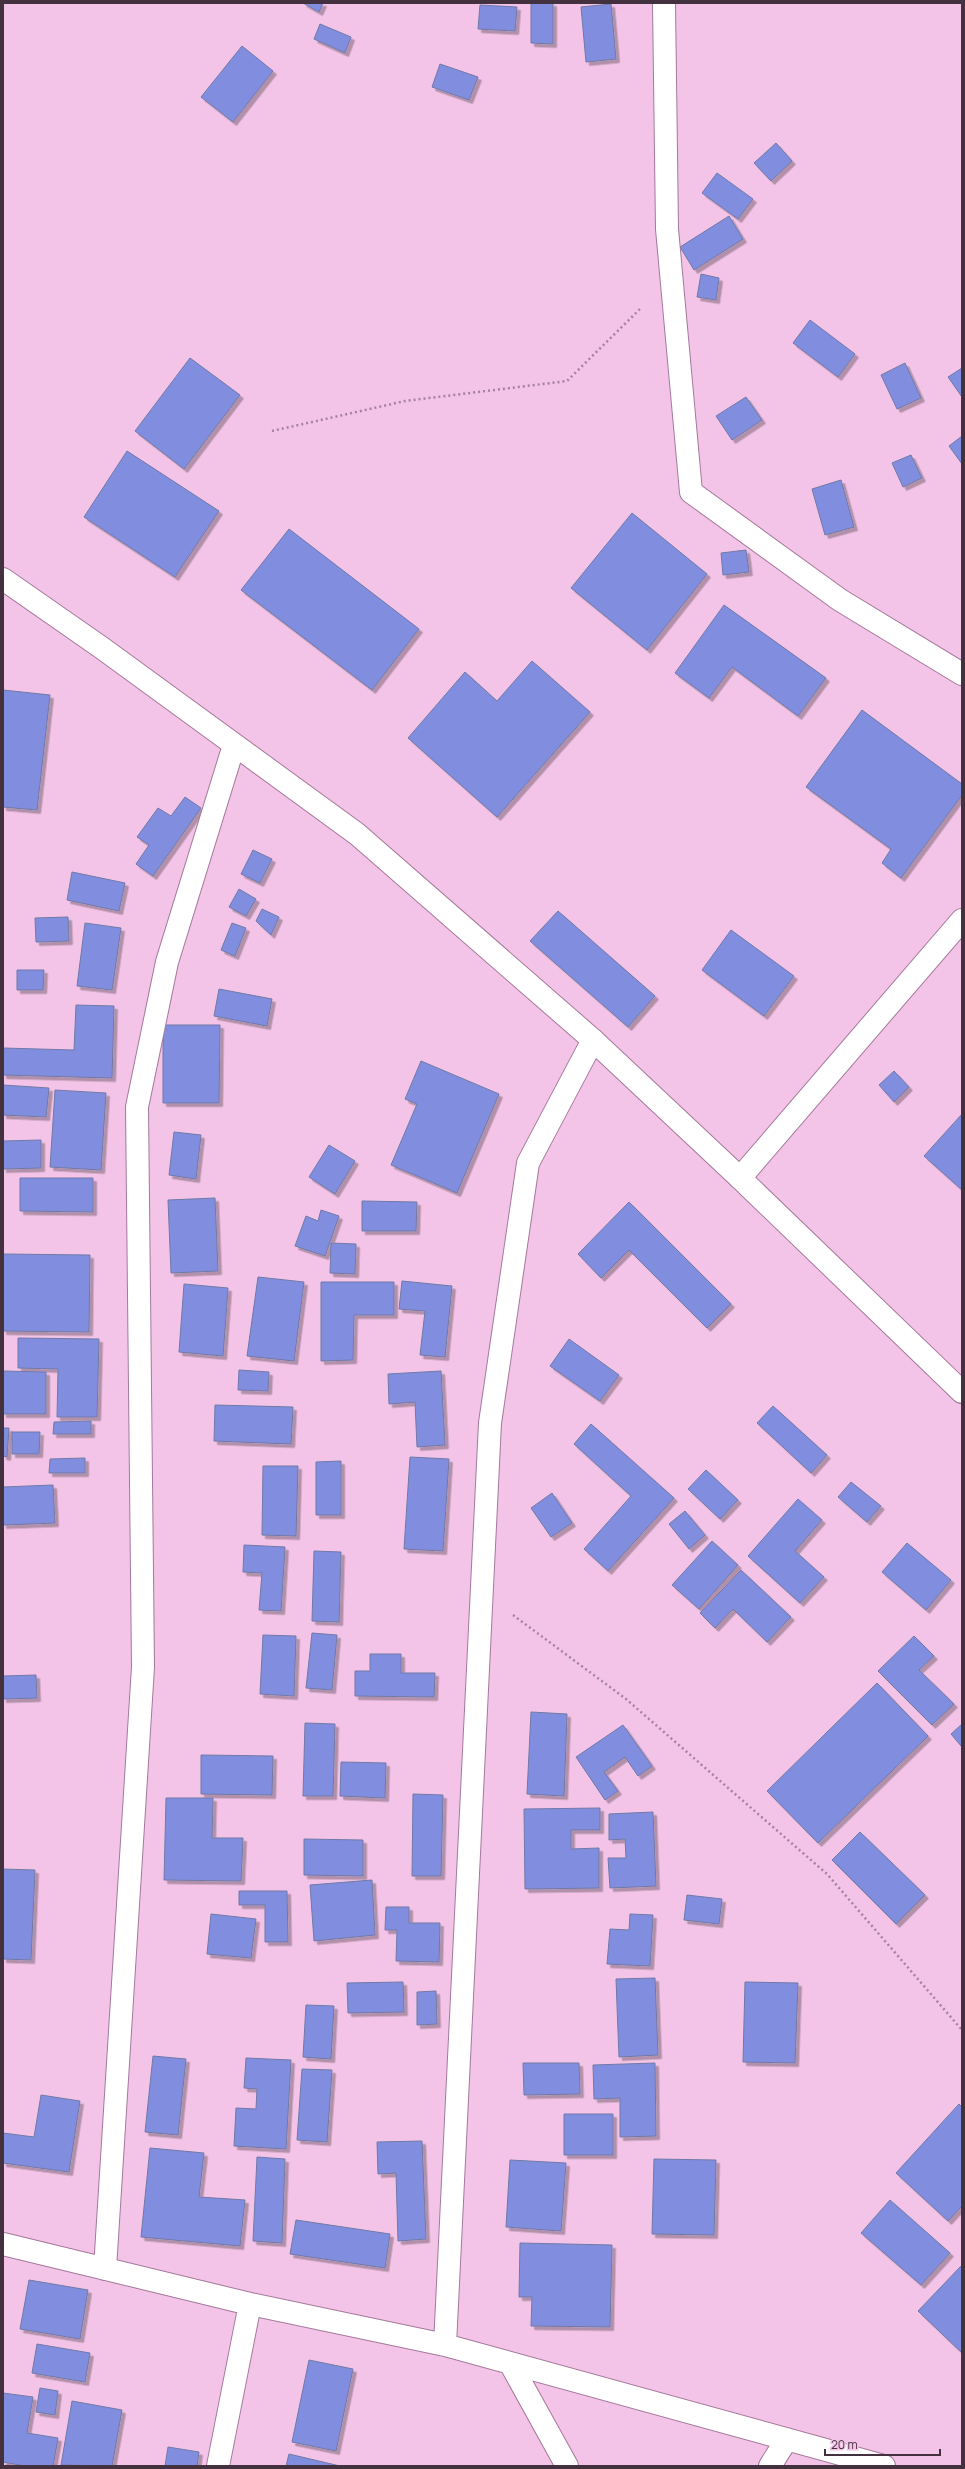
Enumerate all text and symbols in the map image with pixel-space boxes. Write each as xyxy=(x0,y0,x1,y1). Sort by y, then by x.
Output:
scale bar xyxy=(825,2431,940,2457)
text: 20 m xyxy=(831,2436,858,2453)

